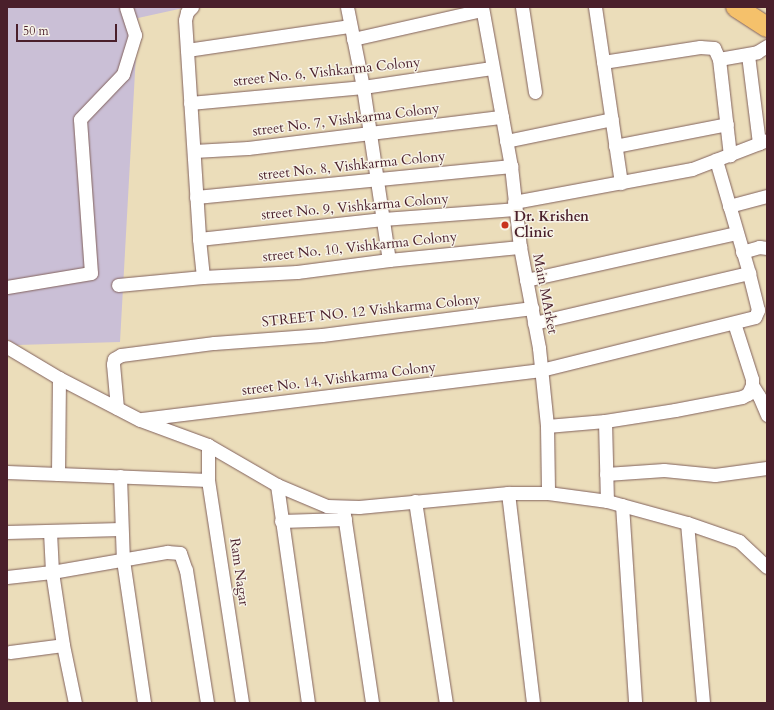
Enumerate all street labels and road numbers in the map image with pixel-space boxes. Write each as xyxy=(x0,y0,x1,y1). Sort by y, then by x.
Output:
street label: street No. 6, Vishkarma Colony xyxy=(233,54,421,90)
street label: street No. 7, Vishkarma Colony xyxy=(252,100,440,140)
street label: street No. 8, Vishkarma Colony xyxy=(258,148,446,184)
street label: street No. 9, Vishkarma Colony xyxy=(261,190,449,224)
street label: street No. 10, Vishkarma Colony xyxy=(262,228,458,266)
street label: Main MArket xyxy=(529,252,561,336)
street label: STREET NO. 12 Vishkarma Colony xyxy=(261,291,481,331)
street label: street No. 14, Vishkarma Colony xyxy=(241,359,437,399)
street label: Ram Nagar xyxy=(226,537,252,607)

